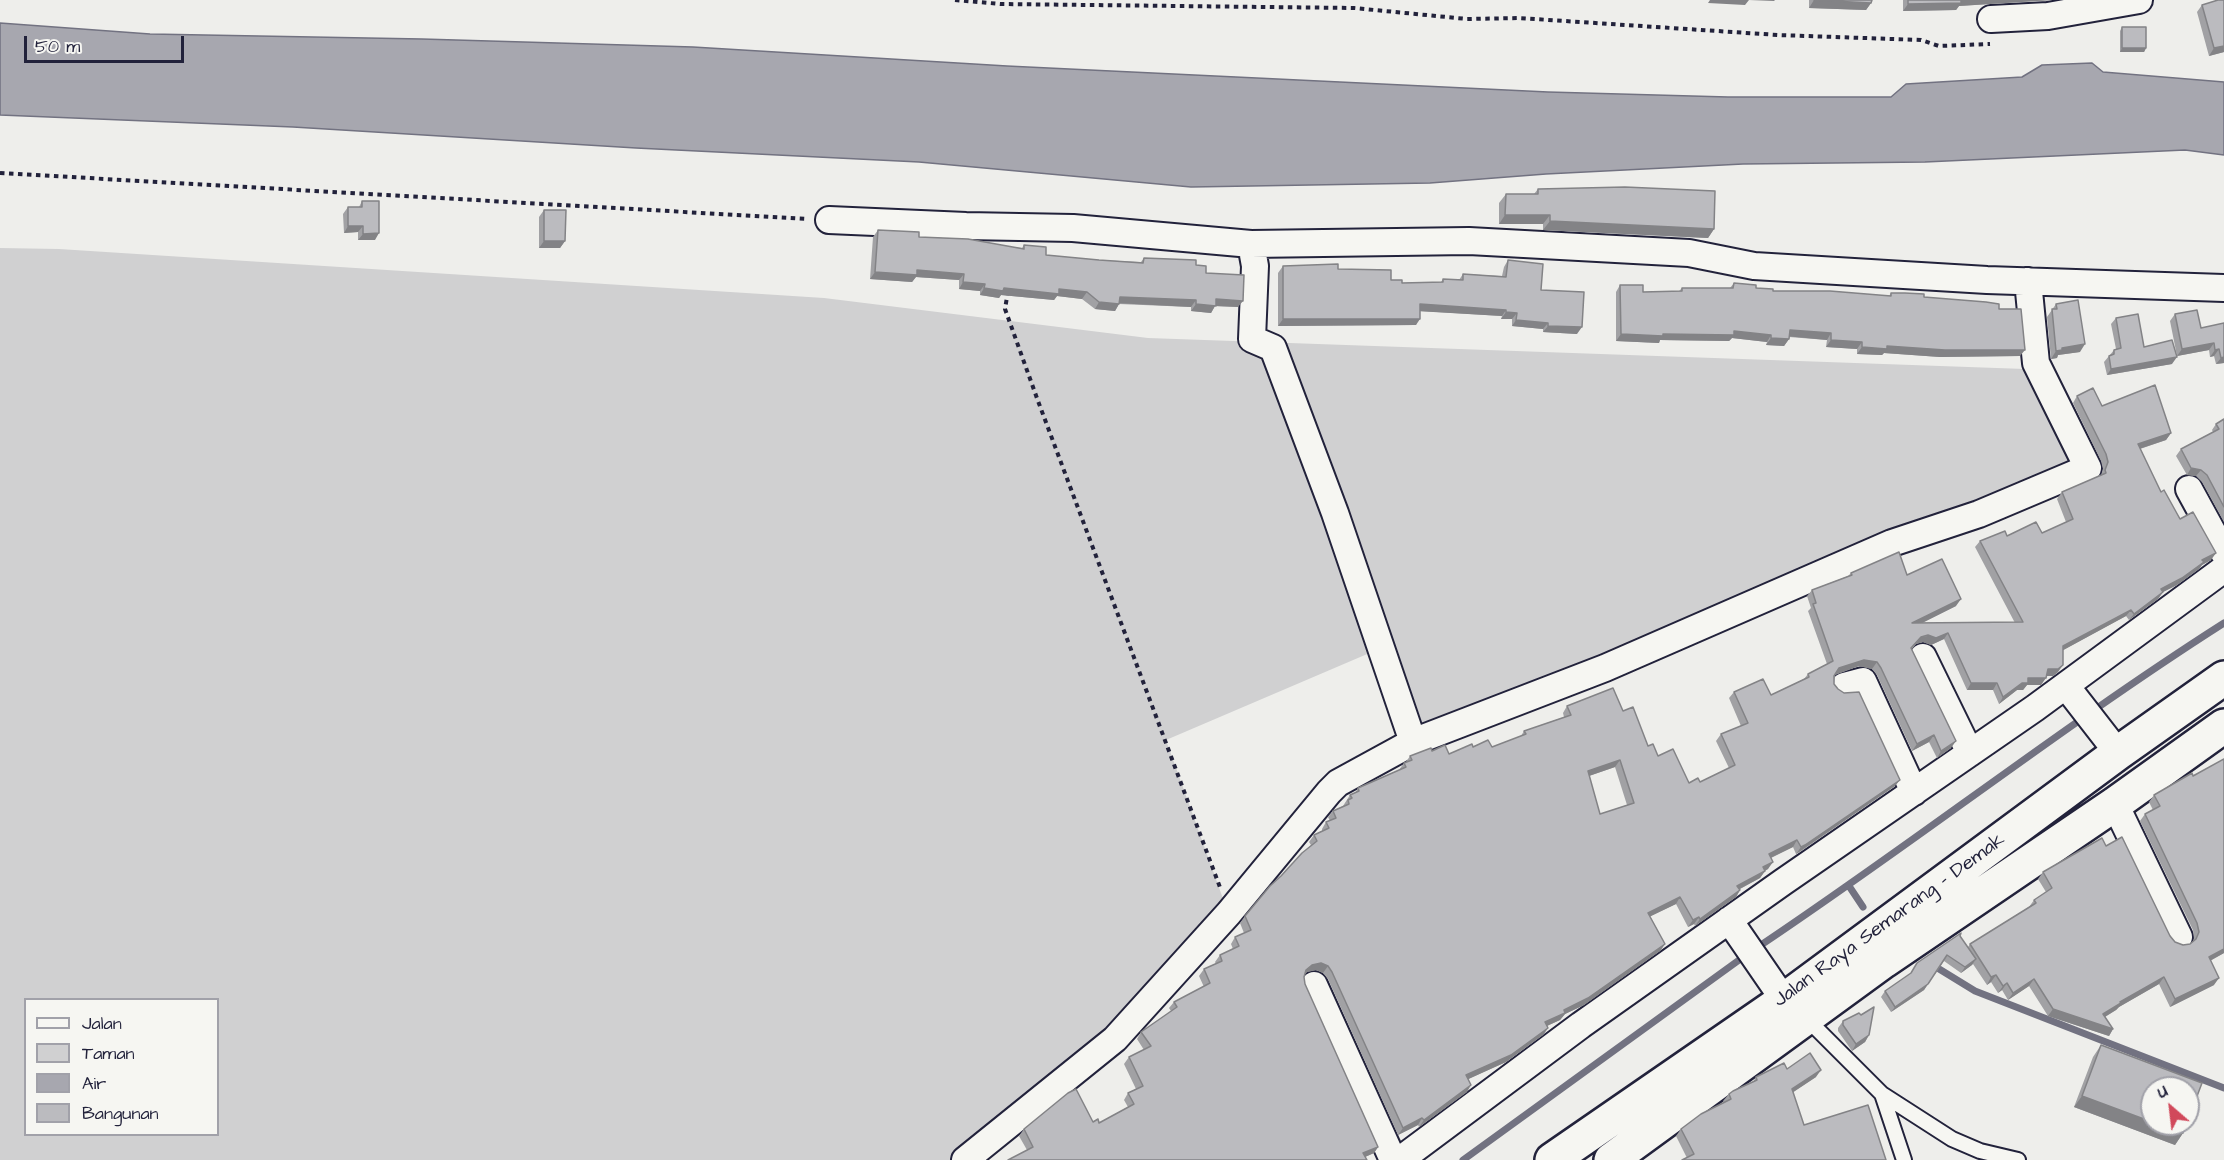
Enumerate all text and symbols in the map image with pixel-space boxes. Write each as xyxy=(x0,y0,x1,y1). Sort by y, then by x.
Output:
scale bar xyxy=(27,24,188,62)
text: 50 m xyxy=(35,34,80,59)
street label: Jalan Raya Semarang - Demak xyxy=(1769,829,2011,1013)
legend xyxy=(24,998,219,1136)
text: Jalan xyxy=(82,1011,122,1036)
text: Taman xyxy=(82,1041,135,1066)
text: Air xyxy=(82,1071,106,1096)
north arrow xyxy=(2140,1076,2200,1136)
text: U xyxy=(2153,1080,2172,1104)
text: Bangunan xyxy=(82,1101,159,1126)

